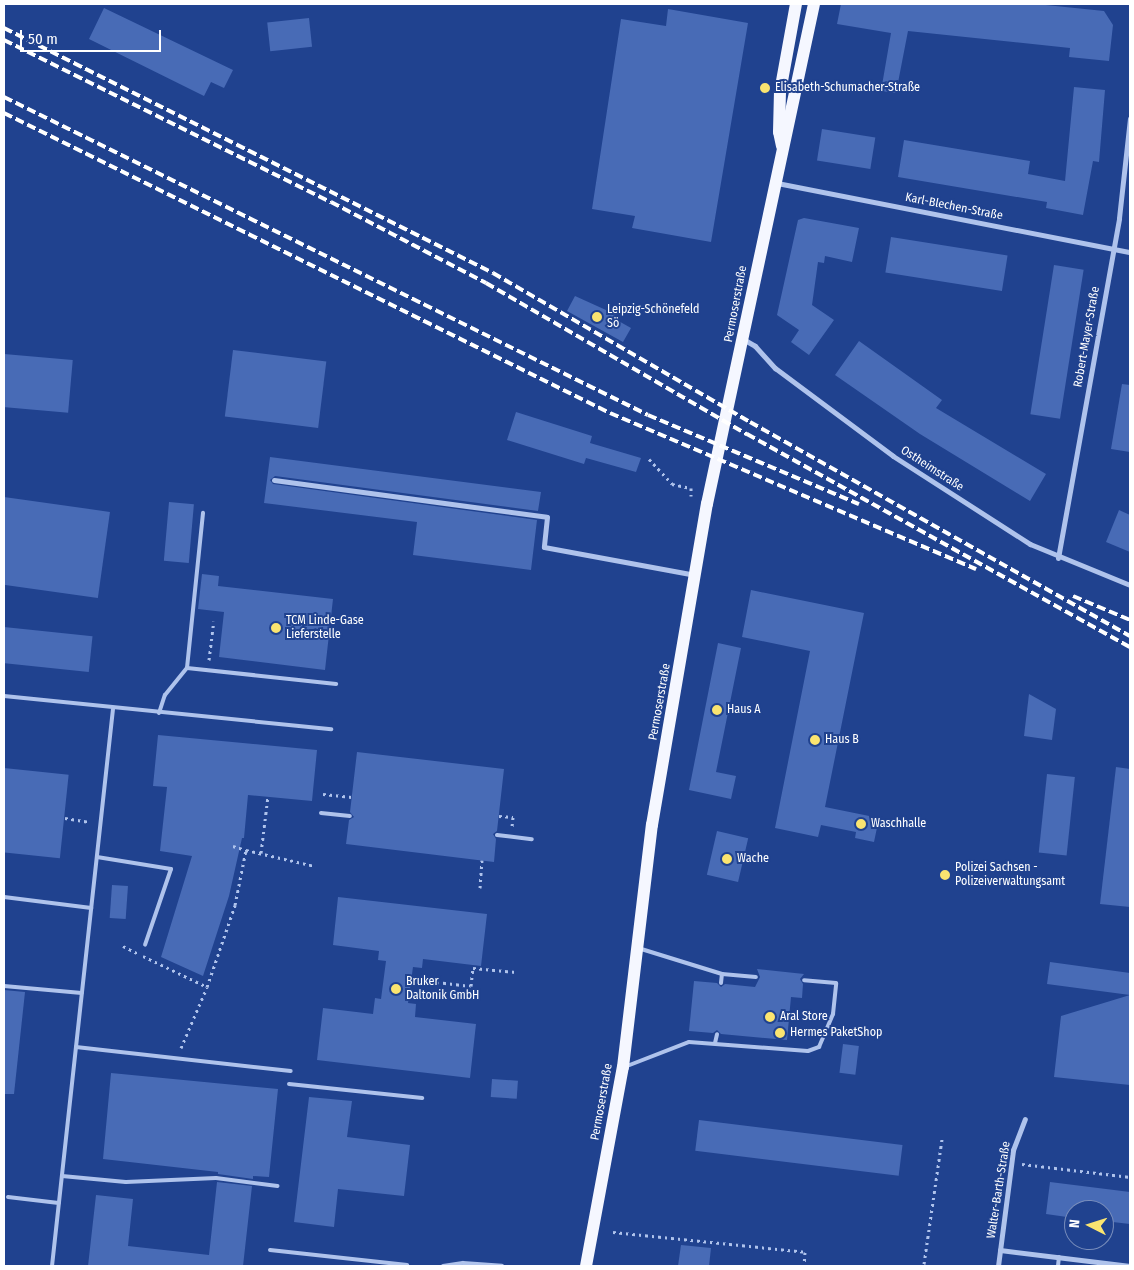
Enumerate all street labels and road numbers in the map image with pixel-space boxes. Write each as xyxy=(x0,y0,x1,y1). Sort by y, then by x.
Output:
street label: Karl-Blechen-Straße xyxy=(904,190,1004,224)
street label: Permoserstraße xyxy=(722,264,750,344)
street label: Robert-Mayer-Straße xyxy=(1071,285,1103,389)
street label: Ostheimstraße xyxy=(898,443,966,495)
street label: Permoserstraße xyxy=(646,662,674,742)
street label: Permoserstraße xyxy=(588,1062,616,1142)
street label: Walter-Barth-Straße xyxy=(984,1140,1014,1240)

